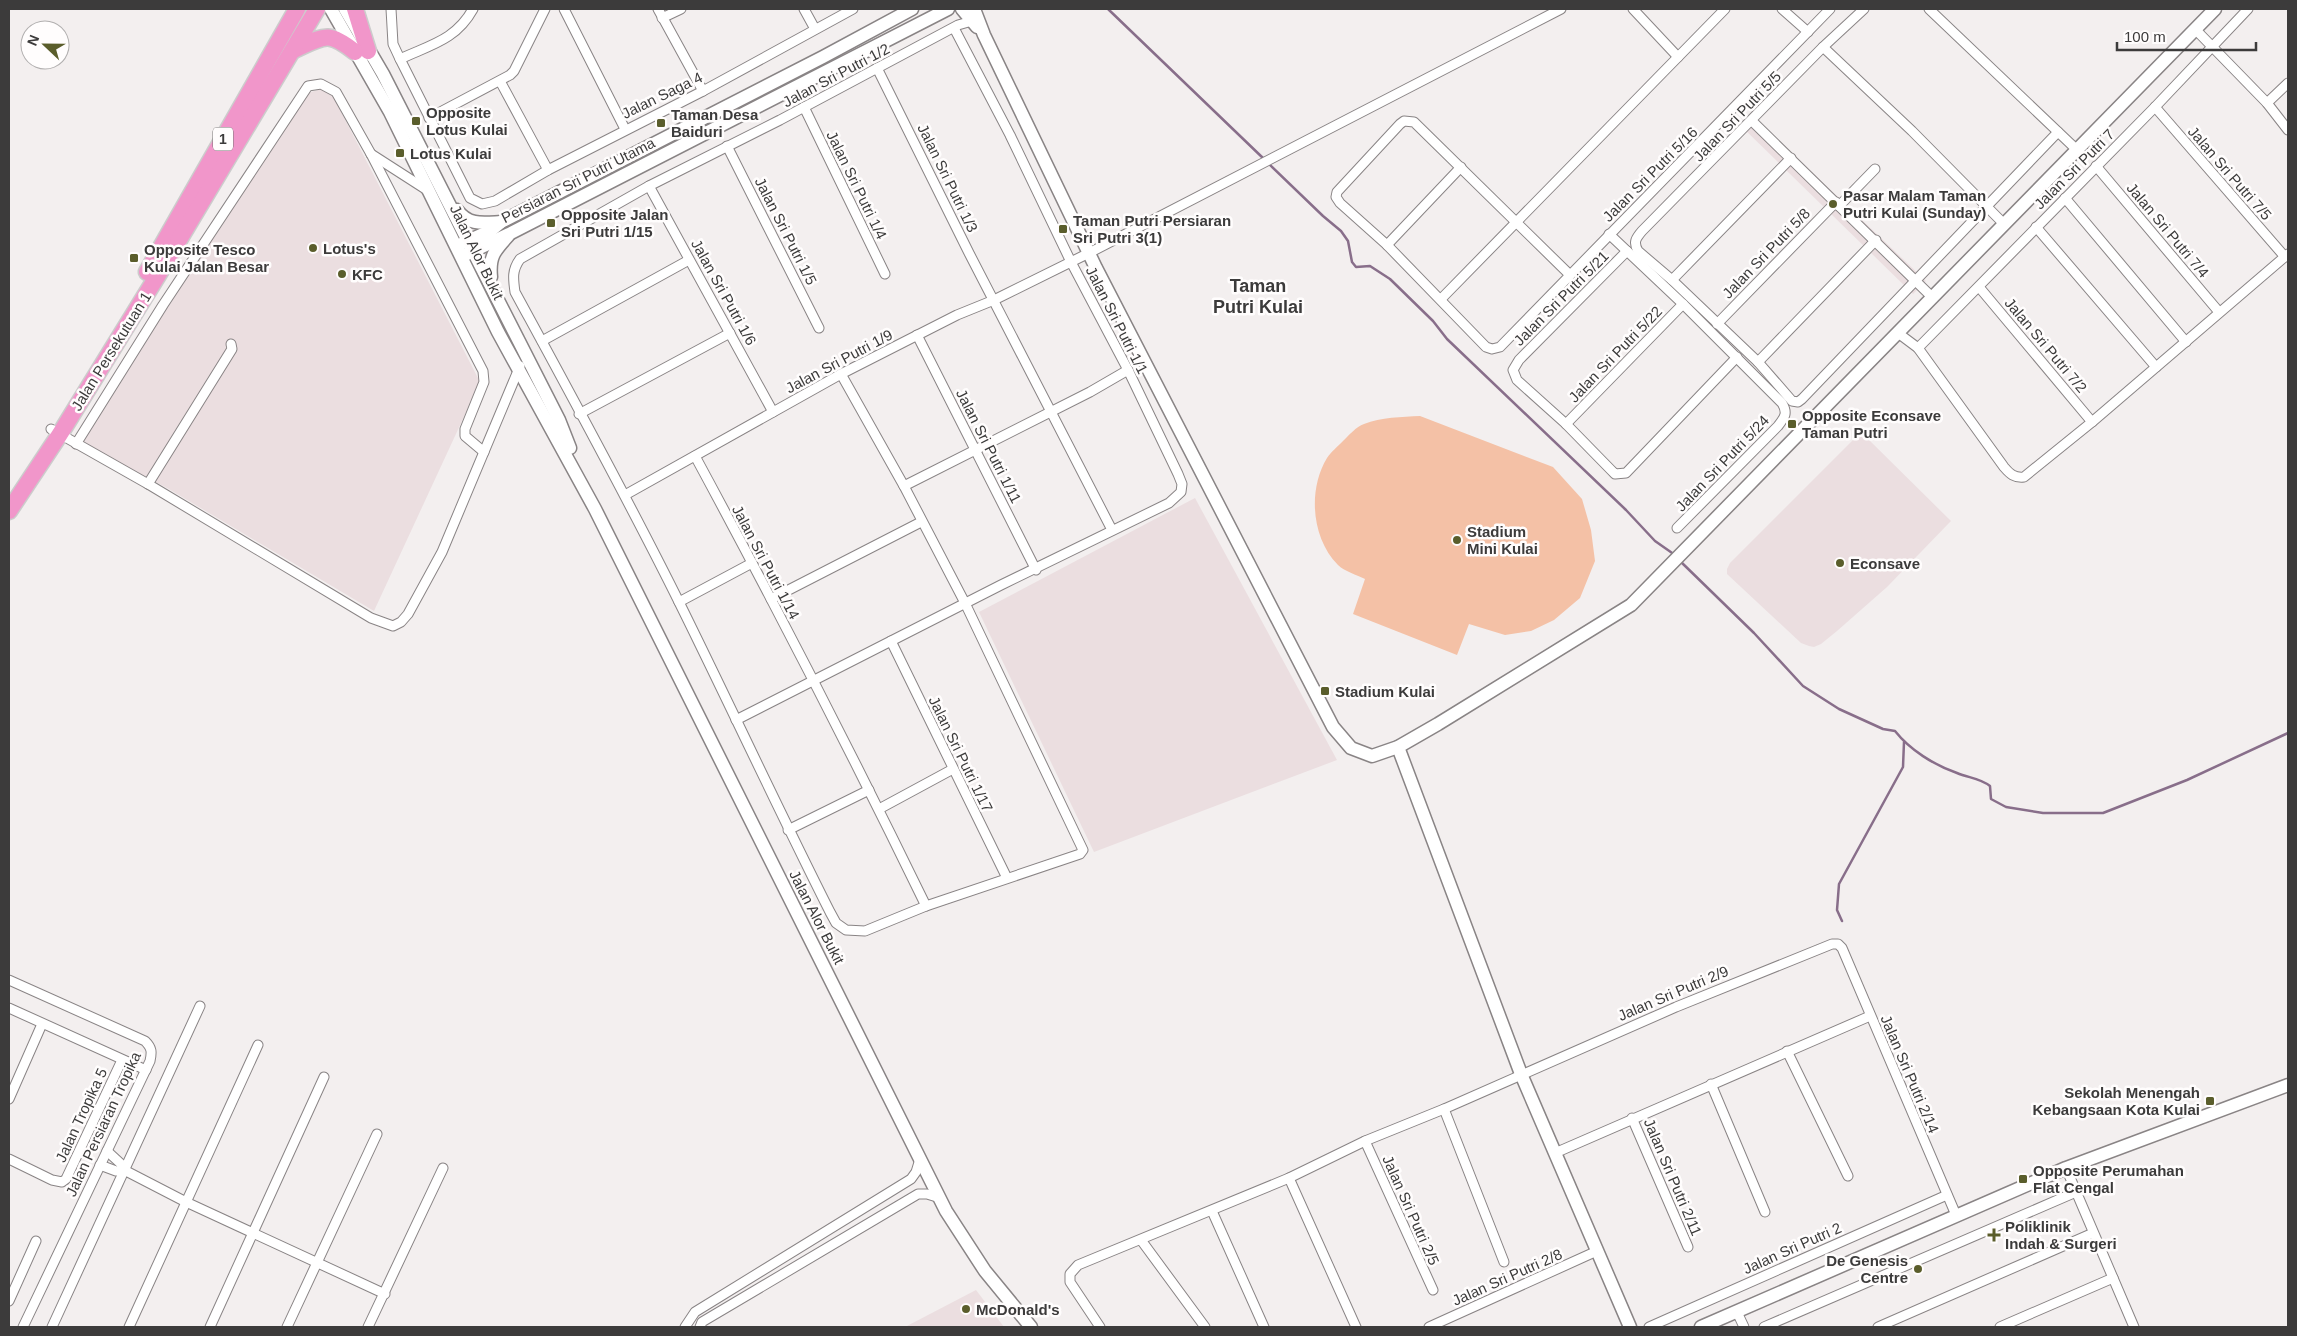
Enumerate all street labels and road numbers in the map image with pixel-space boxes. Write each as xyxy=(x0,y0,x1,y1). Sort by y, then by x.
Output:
street label: Jalan Sri Putri 1/2 xyxy=(780,40,892,110)
street label: Jalan Saga 4 xyxy=(619,68,705,122)
street label: Jalan Sri Putri 5/5 xyxy=(1690,68,1784,164)
street label: Jalan Sri Putri 1/3 xyxy=(914,121,982,235)
street label: Jalan Sri Putri 5/16 xyxy=(1599,123,1701,225)
street label: Jalan Sri Putri 7/5 xyxy=(2185,123,2275,223)
street label: Jalan Sri Putri 7 xyxy=(2031,126,2117,212)
road number: 1 xyxy=(213,128,233,150)
street label: Jalan Sri Putri 1/4 xyxy=(823,128,891,242)
street label: Persiaran Sri Putri Utama xyxy=(498,134,658,226)
street label: Jalan Sri Putri 1/5 xyxy=(752,174,820,288)
street label: Jalan Sri Putri 7/4 xyxy=(2123,179,2213,281)
street label: Jalan Alor Bukit xyxy=(447,202,508,303)
street label: Jalan Sri Putri 5/8 xyxy=(1719,205,1813,301)
street label: Jalan Sri Putri 1/6 xyxy=(688,236,760,348)
street label: Jalan Sri Putri 5/21 xyxy=(1510,247,1612,349)
street label: Jalan Sri Putri 1/1 xyxy=(1083,263,1151,377)
street label: Jalan Persekutuan 1 xyxy=(68,289,154,413)
street label: Jalan Sri Putri 7/2 xyxy=(2001,294,2091,396)
street label: Jalan Sri Putri 5/22 xyxy=(1565,303,1665,405)
street label: Jalan Sri Putri 1/9 xyxy=(783,326,895,396)
street label: Jalan Sri Putri 1/11 xyxy=(953,386,1025,506)
street label: Jalan Sri Putri 5/24 xyxy=(1672,412,1772,514)
street label: Jalan Sri Putri 1/14 xyxy=(729,502,803,622)
street label: Jalan Sri Putri 1/17 xyxy=(926,693,996,815)
street label: Jalan Alor Bukit xyxy=(786,867,848,968)
street label: Jalan Sri Putri 2/9 xyxy=(1615,962,1731,1024)
street label: Jalan Sri Putri 2/14 xyxy=(1877,1012,1943,1136)
street label: Jalan Persiaran Tropika xyxy=(62,1048,144,1199)
street label: Jalan Tropika 5 xyxy=(52,1065,110,1165)
street label: Jalan Sri Putri 2/11 xyxy=(1641,1116,1705,1238)
street label: Jalan Sri Putri 2/5 xyxy=(1379,1152,1443,1268)
street label: Jalan Sri Putri 2 xyxy=(1740,1219,1844,1277)
street label: Jalan Sri Putri 2/8 xyxy=(1449,1245,1565,1309)

